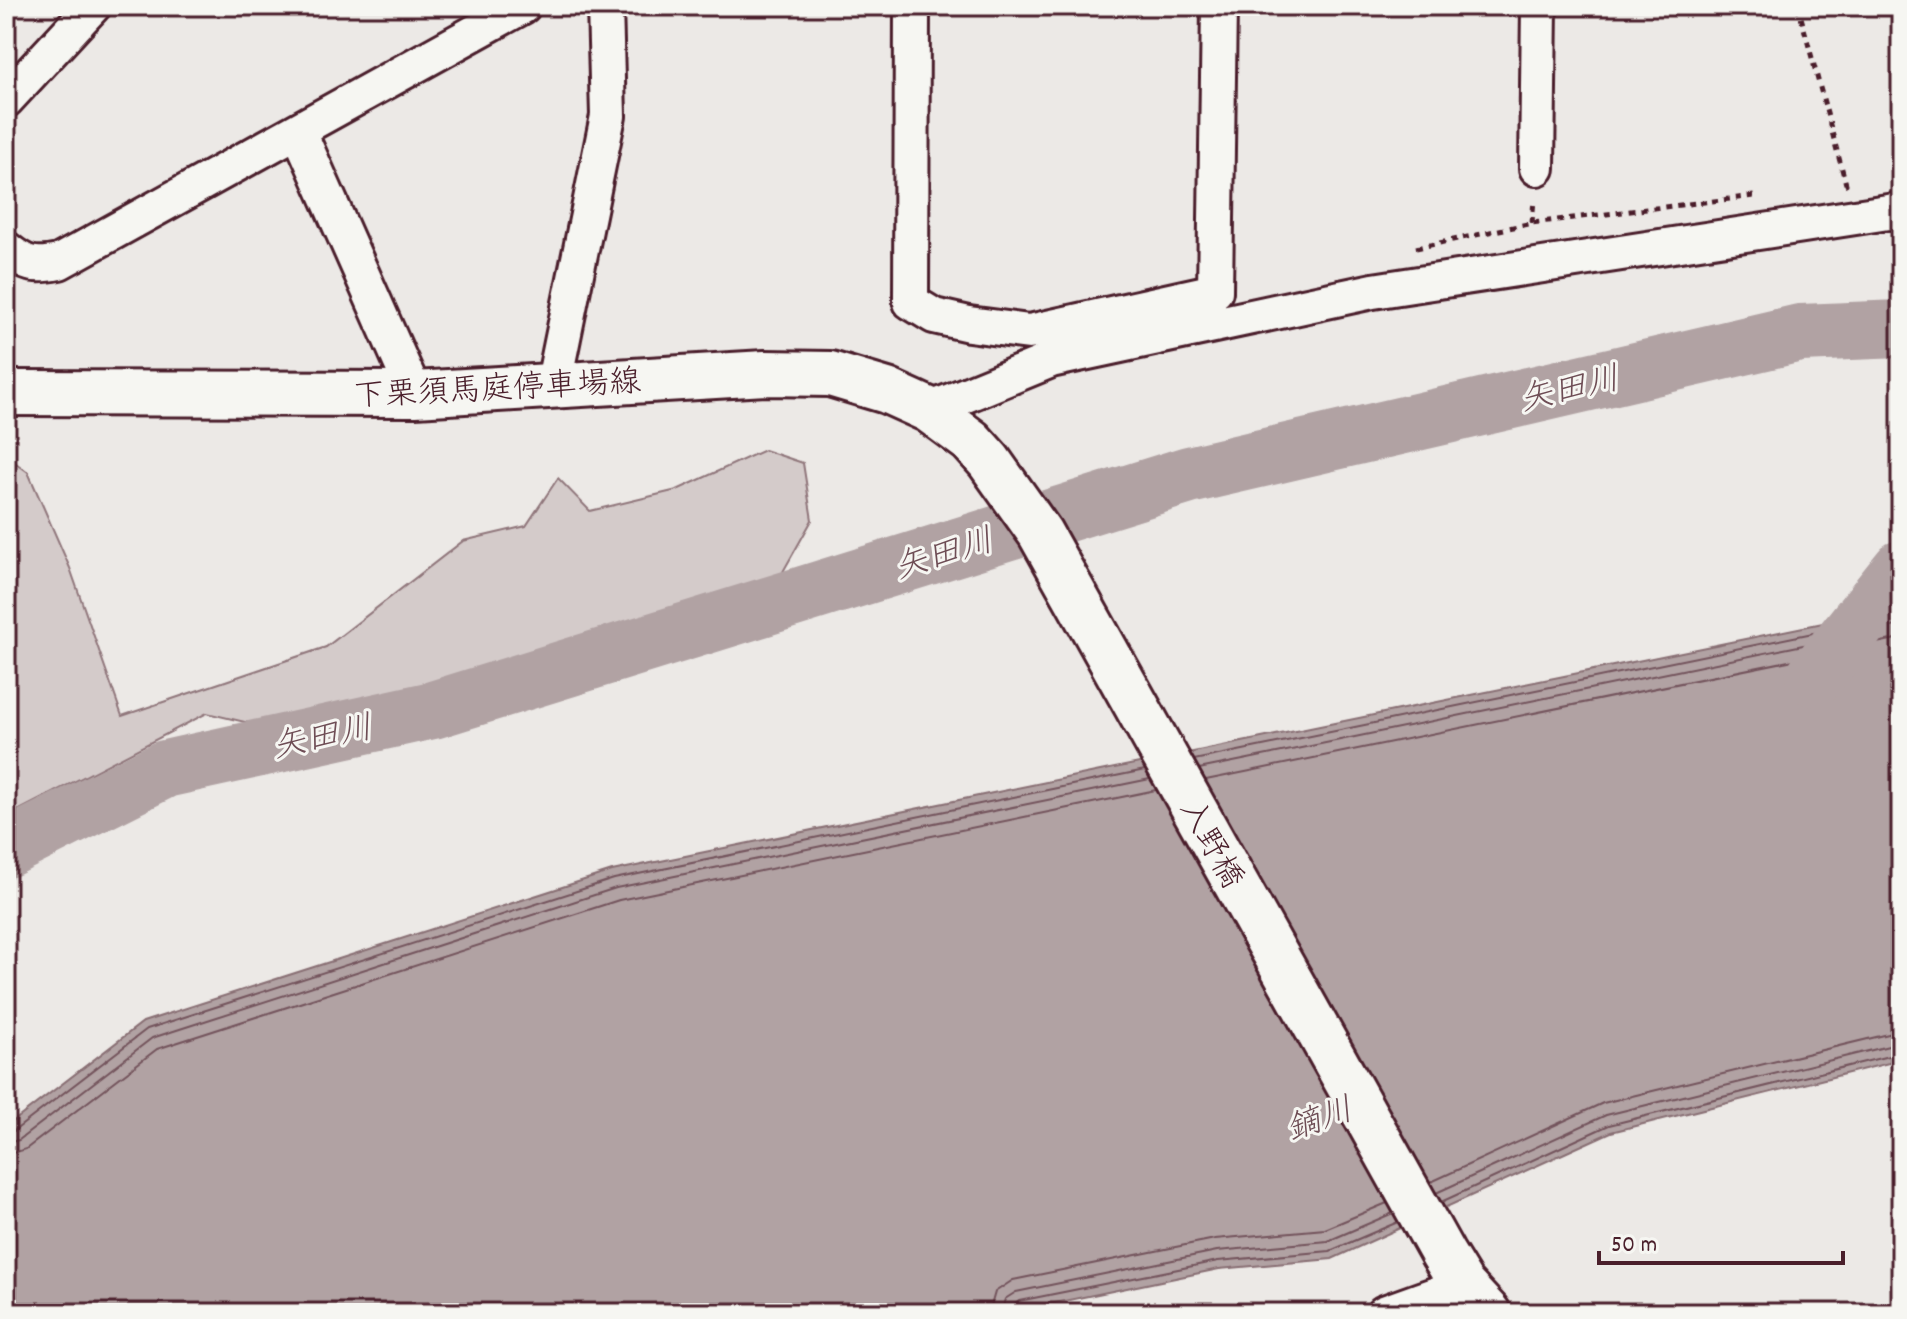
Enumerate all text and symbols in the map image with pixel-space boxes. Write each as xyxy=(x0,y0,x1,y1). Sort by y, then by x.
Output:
water label: 矢田川 xyxy=(1515,357,1625,428)
street label: 下栗須馬庭停車場線 xyxy=(352,361,642,422)
water label: 矢田川 xyxy=(889,519,1001,596)
water label: 矢田川 xyxy=(268,706,378,775)
street label: 入野橋 xyxy=(1165,792,1252,899)
water label: 鏑川 xyxy=(1281,1088,1361,1156)
scale bar xyxy=(1599,1215,1843,1265)
text: 50 m xyxy=(1611,1229,1657,1263)

